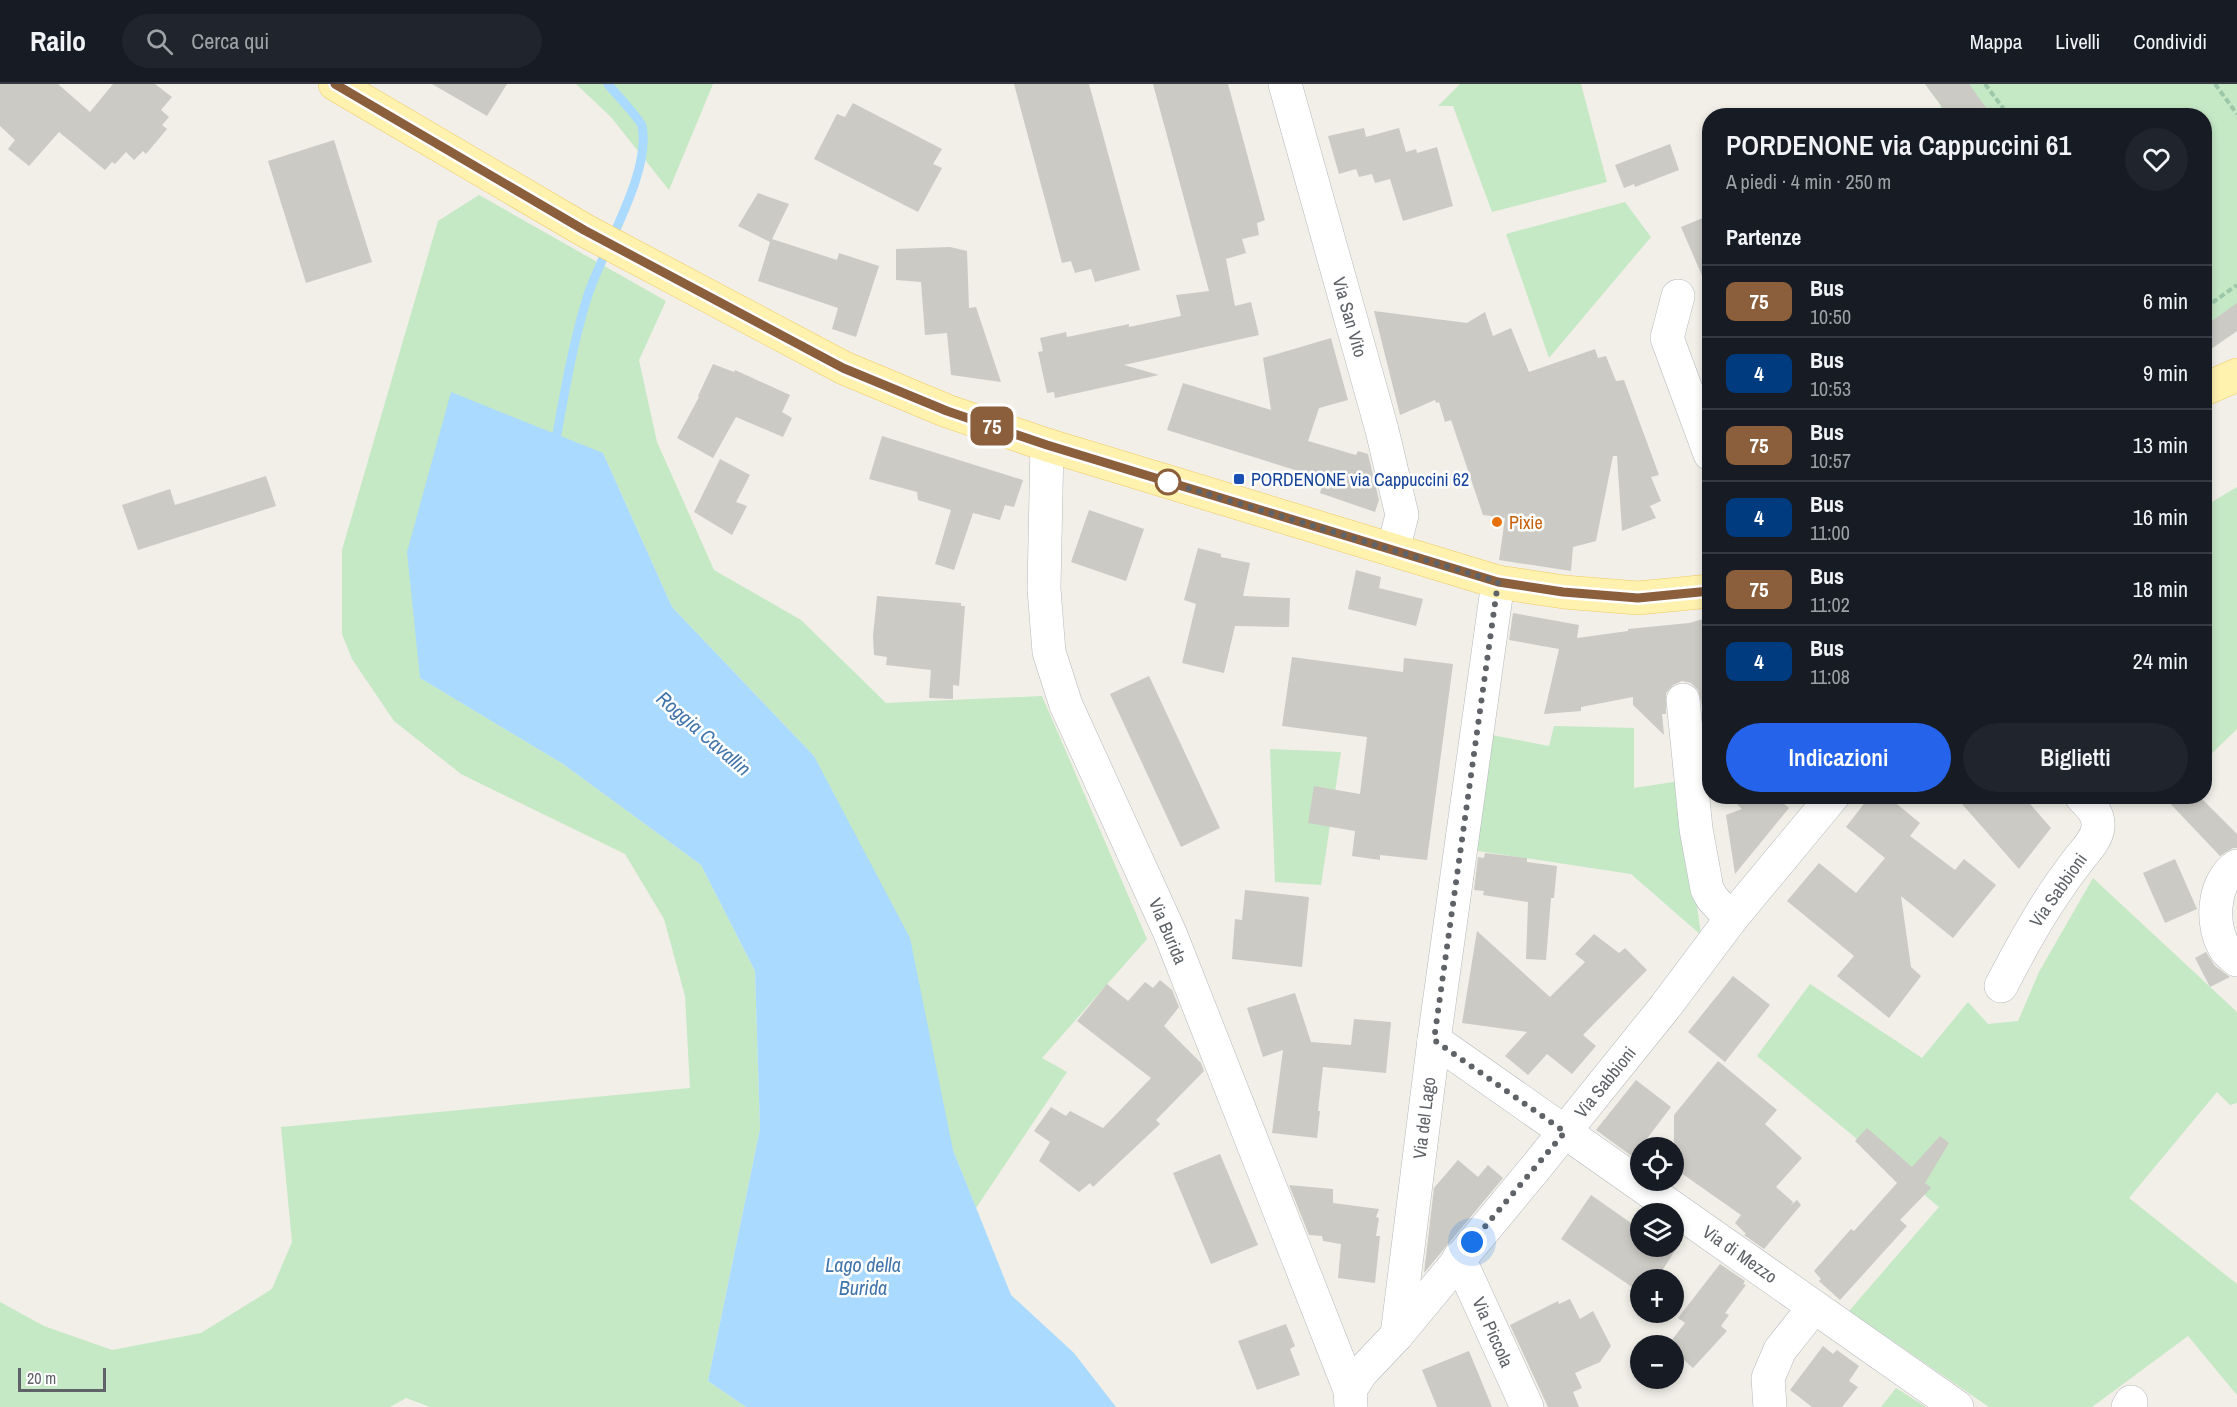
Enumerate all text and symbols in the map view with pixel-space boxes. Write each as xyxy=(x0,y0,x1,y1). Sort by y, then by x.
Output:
search box xyxy=(122,14,542,68)
text: Railo xyxy=(30,22,86,60)
icon: search xyxy=(143,25,176,58)
text: Cerca qui xyxy=(191,26,269,56)
text: Mappa xyxy=(1970,27,2022,56)
text: Livelli xyxy=(2055,27,2100,56)
text: Condividi xyxy=(2133,27,2207,56)
text: PORDENONE via Cappuccini 61 xyxy=(1726,126,2071,164)
button: heart xyxy=(2125,128,2188,191)
text: A piedi · 4 min · 250 m xyxy=(1726,168,1891,195)
text: Partenze xyxy=(1726,222,1801,252)
text: Bus xyxy=(1810,273,1844,303)
street label: Via San Vito xyxy=(1327,274,1373,360)
text: 6 min xyxy=(2143,286,2188,316)
text: 75 xyxy=(1749,287,1769,316)
text: 10:50 xyxy=(1810,303,1851,330)
text: Bus xyxy=(1810,345,1844,375)
text: 9 min xyxy=(2143,358,2188,388)
text: 4 xyxy=(1754,359,1764,388)
text: 10:53 xyxy=(1810,375,1851,402)
line badge: 75 xyxy=(965,406,1019,446)
text: 75 xyxy=(982,412,1002,441)
text: Bus xyxy=(1810,417,1844,447)
text: 13 min xyxy=(2133,430,2188,460)
text: 75 xyxy=(1749,431,1769,460)
text: 10:57 xyxy=(1810,447,1851,474)
place label: PORDENONE via Cappuccini 62 xyxy=(1251,467,1469,492)
unlabelled marker xyxy=(1155,469,1181,495)
marker: PORDENONE via Cappuccini 62 xyxy=(1232,472,1246,486)
text: Bus xyxy=(1810,489,1844,519)
text: 16 min xyxy=(2133,502,2188,532)
text: 4 xyxy=(1754,503,1764,532)
place label: Pixie xyxy=(1509,510,1543,535)
marker: Pixie xyxy=(1490,515,1504,529)
text: 11:00 xyxy=(1810,519,1850,546)
text: Bus xyxy=(1810,561,1844,591)
text: 18 min xyxy=(2133,574,2188,604)
text: 75 xyxy=(1749,575,1769,604)
text: 11:02 xyxy=(1810,591,1850,618)
text: Bus xyxy=(1810,633,1844,663)
text: 24 min xyxy=(2133,646,2188,676)
text: 4 xyxy=(1754,647,1764,676)
text: 11:08 xyxy=(1810,663,1850,690)
water label: Roggia Cavallin xyxy=(651,685,757,781)
button: Indicazioni xyxy=(1726,723,1951,792)
button: Biglietti xyxy=(1963,723,2188,792)
street label: Via Sabbioni xyxy=(2023,848,2093,932)
street label: Via Burida xyxy=(1143,894,1193,968)
street label: Via Sabbioni xyxy=(1569,1041,1641,1123)
street label: Via del Lago xyxy=(1407,1075,1441,1161)
map controls xyxy=(1630,1137,1684,1389)
button: locate xyxy=(1630,1137,1684,1191)
button: layers xyxy=(1630,1203,1684,1257)
street label: Via di Mezzo xyxy=(1698,1219,1782,1289)
your location xyxy=(1457,1227,1487,1257)
water label: Lago della Burida xyxy=(825,1251,901,1301)
button: + xyxy=(1630,1269,1684,1323)
street label: Via Piccola xyxy=(1466,1293,1520,1371)
button: − xyxy=(1630,1335,1684,1389)
scale bar xyxy=(18,1365,106,1392)
text: 20 m xyxy=(27,1367,56,1389)

